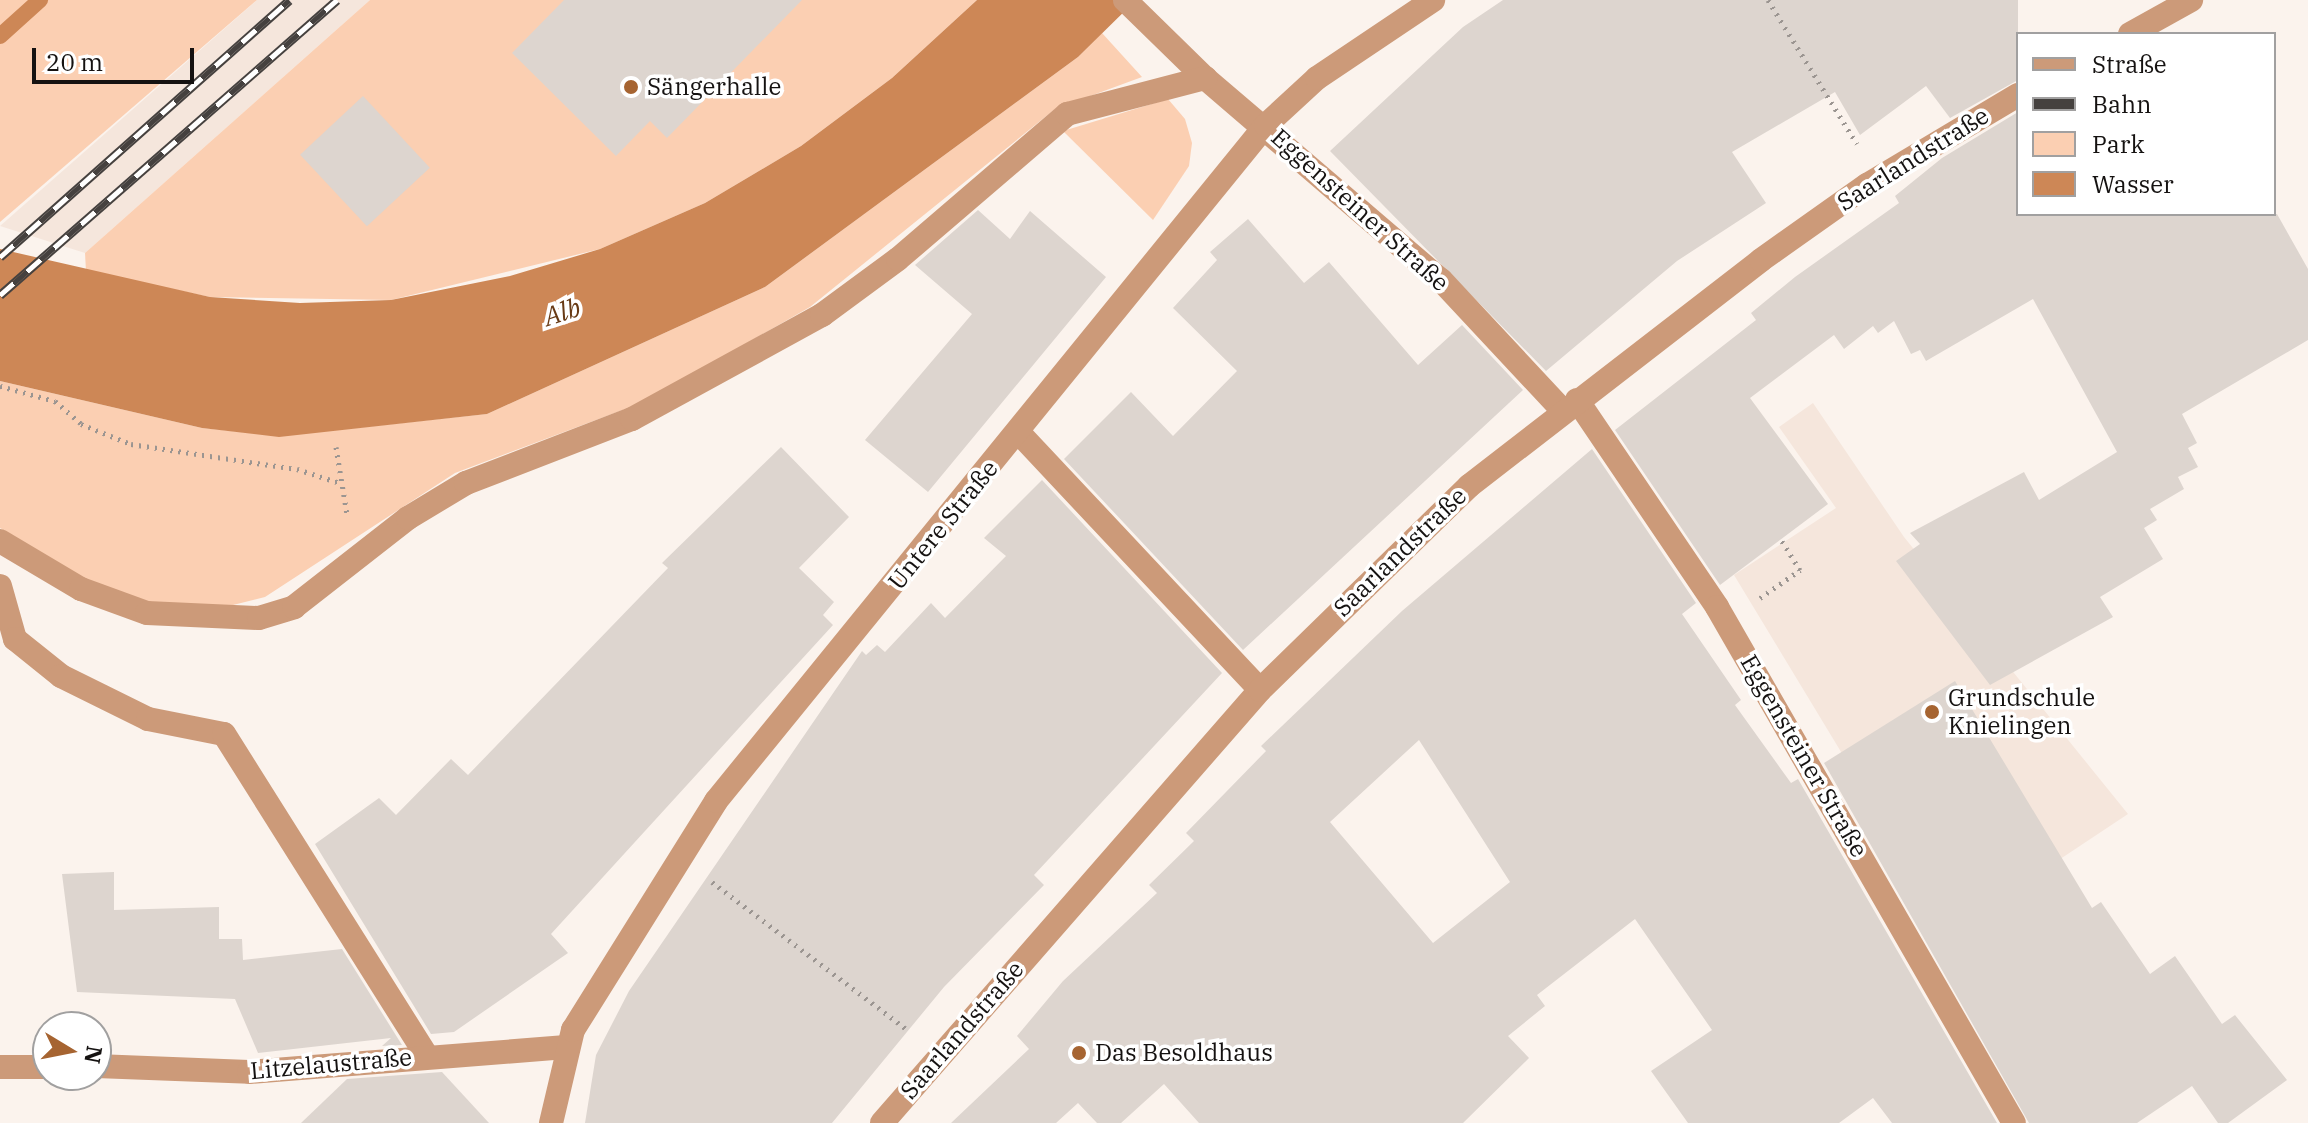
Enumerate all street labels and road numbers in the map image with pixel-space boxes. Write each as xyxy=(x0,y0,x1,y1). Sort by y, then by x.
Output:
street label: Saarlandstraße xyxy=(1832,101,1994,217)
street label: Eggensteiner Straße xyxy=(1265,123,1455,297)
street label: Untere Straße xyxy=(882,455,1004,595)
street label: Saarlandstraße xyxy=(1328,481,1472,623)
street label: Eggensteiner Straße xyxy=(1734,650,1874,862)
street label: Saarlandstraße xyxy=(894,955,1030,1105)
street label: Litzelaustraße xyxy=(249,1043,413,1085)

